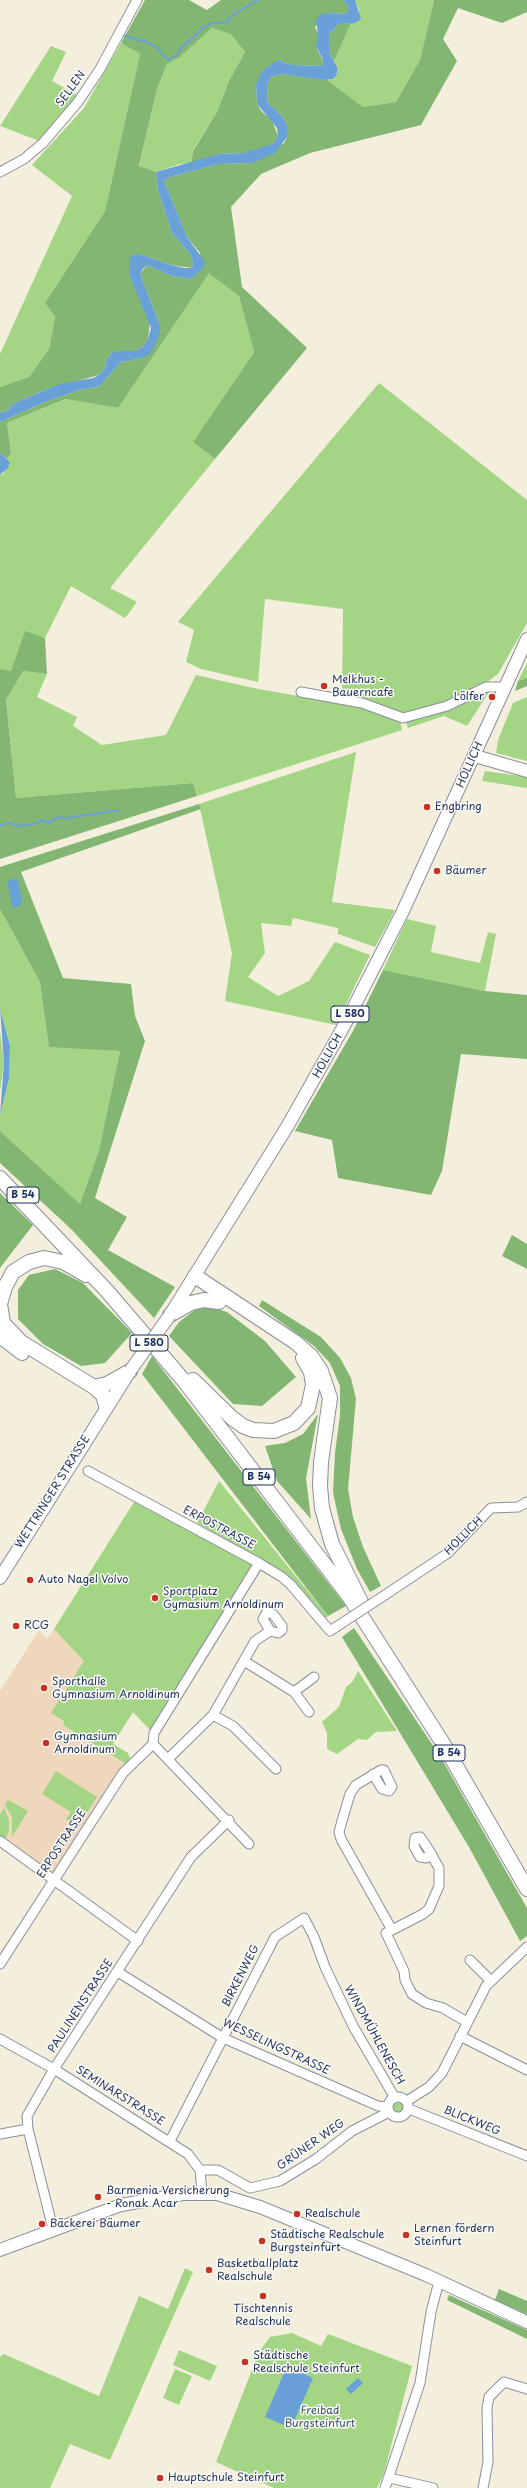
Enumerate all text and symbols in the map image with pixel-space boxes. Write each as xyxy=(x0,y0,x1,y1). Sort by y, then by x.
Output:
street label: SELLEN xyxy=(53,68,89,110)
place label: Melkhus - Bauerncafe xyxy=(332,673,393,699)
marker: Melkhus - Bauerncafe xyxy=(319,681,329,691)
place label: Lölfer xyxy=(454,690,484,704)
marker: Lölfer xyxy=(487,692,497,702)
street label: HOLLICH xyxy=(454,740,486,790)
place label: Engbring xyxy=(435,800,482,814)
marker: Engbring xyxy=(422,802,432,812)
place label: Bäumer xyxy=(445,864,487,878)
marker: Bäumer xyxy=(432,866,442,876)
road number: L 580 xyxy=(331,1006,369,1022)
street label: HOLLICH xyxy=(310,1031,346,1081)
road number: B 54 xyxy=(7,1187,39,1203)
road number: L 580 xyxy=(130,1335,168,1351)
street label: WETTRINGER STRASSE xyxy=(13,1433,93,1551)
road number: B 54 xyxy=(243,1469,275,1485)
street label: ERPOSTRASSE xyxy=(181,1503,257,1553)
street label: HOLLICH xyxy=(442,1514,486,1558)
place label: Auto Nagel Volvo xyxy=(38,1573,128,1587)
marker: Auto Nagel Volvo xyxy=(25,1575,35,1585)
place label: Sportplatz Gymasium Arnoldinum xyxy=(163,1585,284,1611)
marker: Sportplatz Gymasium Arnoldinum xyxy=(150,1593,160,1603)
place label: RCG xyxy=(24,1619,49,1633)
marker: RCG xyxy=(11,1621,21,1631)
place label: Sporthalle Gymnasium Arnoldinum xyxy=(52,1675,180,1701)
marker: Sporthalle Gymnasium Arnoldinum xyxy=(39,1683,49,1693)
place label: Gymnasium Arnoldinum xyxy=(54,1730,117,1756)
marker: Gymnasium Arnoldinum xyxy=(41,1738,51,1748)
road number: B 54 xyxy=(433,1745,465,1761)
street label: ERPOSTRASSE xyxy=(35,1807,89,1881)
street label: BIRKENWEG xyxy=(220,1943,262,2009)
street label: PAULINENSTRASSE xyxy=(46,1957,116,2055)
street label: WINDMÜHLENESCH xyxy=(341,1983,407,2087)
street label: WESSELINGSTRASSE xyxy=(220,2016,332,2078)
street label: SEMINARSTRASSE xyxy=(73,2063,167,2129)
street label: BLICKWEG xyxy=(442,2104,502,2138)
street label: GRÜNER WEG xyxy=(275,2117,347,2173)
place label: Barmenia Versicherung - Ronak Acar xyxy=(106,2184,229,2210)
marker: Barmenia Versicherung - Ronak Acar xyxy=(93,2192,103,2202)
place label: Realschule xyxy=(305,2207,360,2221)
marker: Realschule xyxy=(292,2209,302,2219)
place label: Bäckerei Bäumer xyxy=(50,2217,140,2231)
marker: Bäckerei Bäumer xyxy=(37,2219,47,2229)
place label: Lernen fördern Steinfurt xyxy=(414,2222,494,2248)
place label: Städtische Realschule Burgsteinfurt xyxy=(270,2228,384,2254)
marker: Lernen fördern Steinfurt xyxy=(401,2230,411,2240)
marker: Städtische Realschule Burgsteinfurt xyxy=(257,2236,267,2246)
place label: Basketballplatz Realschule xyxy=(217,2257,298,2283)
marker: Basketballplatz Realschule xyxy=(204,2265,214,2275)
marker: Tischtennis Realschule xyxy=(258,2291,268,2301)
place label: Tischtennis Realschule xyxy=(233,2302,293,2328)
place label: Städtische Realschule Steinfurt xyxy=(253,2349,360,2375)
marker: Städtische Realschule Steinfurt xyxy=(240,2357,250,2367)
park label: Freibad Burgsteinfurt xyxy=(285,2404,355,2430)
place label: Hauptschule Steinfurt xyxy=(168,2471,285,2485)
marker: Hauptschule Steinfurt xyxy=(155,2473,165,2483)

